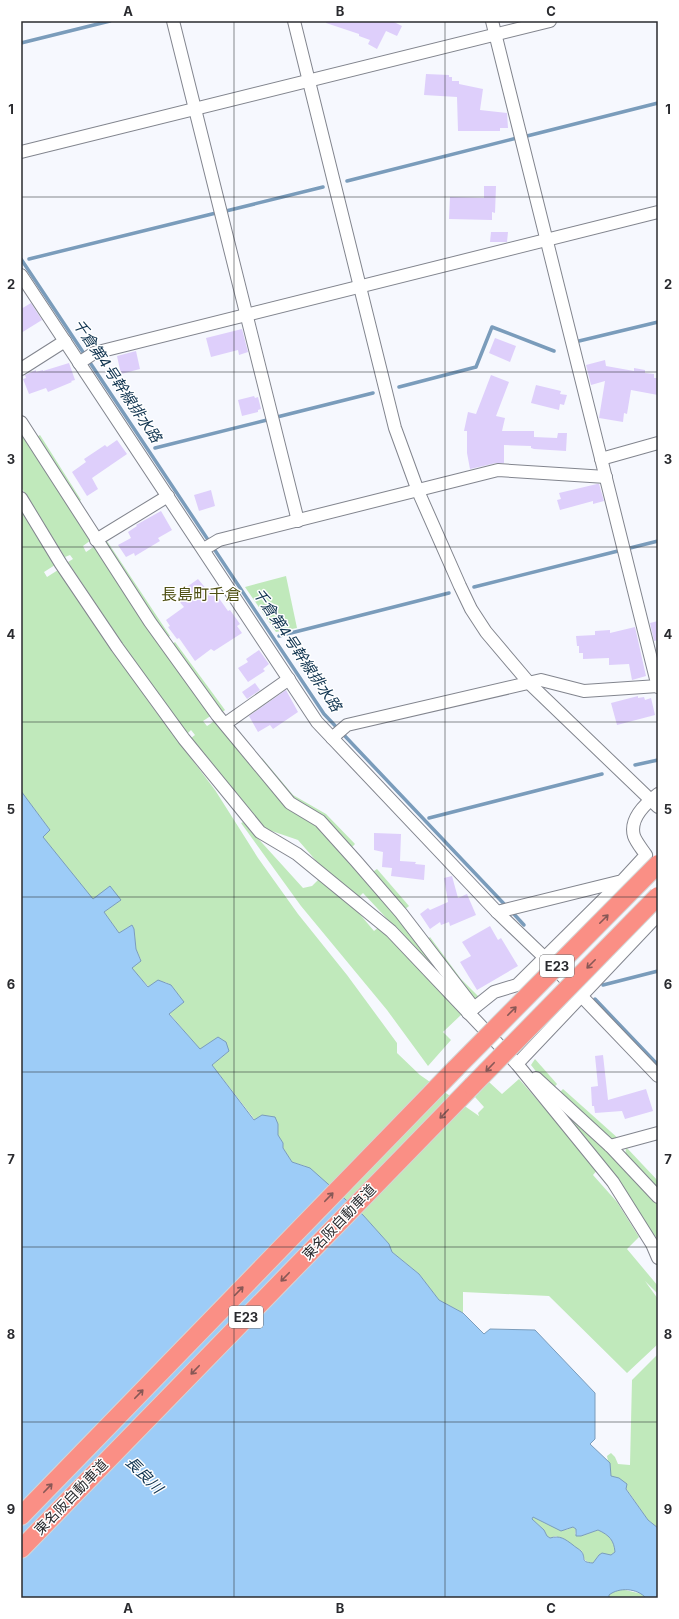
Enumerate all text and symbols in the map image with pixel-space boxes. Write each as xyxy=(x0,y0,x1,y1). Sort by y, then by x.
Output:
text: A xyxy=(123,3,133,19)
text: B xyxy=(336,3,345,19)
text: C xyxy=(546,3,556,19)
text: 1 xyxy=(8,101,14,117)
text: 1 xyxy=(665,101,671,117)
text: 2 xyxy=(7,276,15,292)
text: 2 xyxy=(664,276,672,292)
water label: 千倉第4号幹線排水路 xyxy=(69,315,167,448)
text: 3 xyxy=(7,451,15,467)
text: 3 xyxy=(664,451,672,467)
district label: 長島町千倉 xyxy=(161,584,241,604)
water label: 千倉第4号幹線排水路 xyxy=(249,584,347,717)
text: 4 xyxy=(7,626,16,642)
text: 4 xyxy=(664,626,673,642)
text: 5 xyxy=(7,801,15,817)
text: 5 xyxy=(664,801,672,817)
one-way arrow xyxy=(599,914,609,924)
road number: E23 xyxy=(540,955,574,977)
one-way arrow xyxy=(586,959,596,969)
text: 6 xyxy=(7,976,15,992)
text: 6 xyxy=(664,976,672,992)
one-way arrow xyxy=(507,1006,517,1016)
one-way arrow xyxy=(486,1062,495,1072)
one-way arrow xyxy=(440,1109,449,1119)
text: 7 xyxy=(7,1151,15,1167)
text: 7 xyxy=(664,1151,672,1167)
street label: 東名阪自動車道 xyxy=(298,1181,379,1263)
one-way arrow xyxy=(324,1192,334,1202)
one-way arrow xyxy=(280,1272,290,1282)
one-way arrow xyxy=(234,1286,244,1296)
road number: E23 xyxy=(229,1306,263,1328)
text: 8 xyxy=(7,1326,15,1342)
text: 8 xyxy=(664,1326,672,1342)
one-way arrow xyxy=(190,1365,200,1375)
one-way arrow xyxy=(134,1389,143,1399)
water label: 長良川 xyxy=(122,1452,168,1499)
street label: 東名阪自動車道 xyxy=(30,1456,111,1538)
one-way arrow xyxy=(43,1483,53,1493)
text: 9 xyxy=(7,1501,15,1517)
text: 9 xyxy=(664,1501,672,1517)
text: A xyxy=(123,1600,133,1616)
text: B xyxy=(336,1600,345,1616)
text: C xyxy=(546,1600,556,1616)

